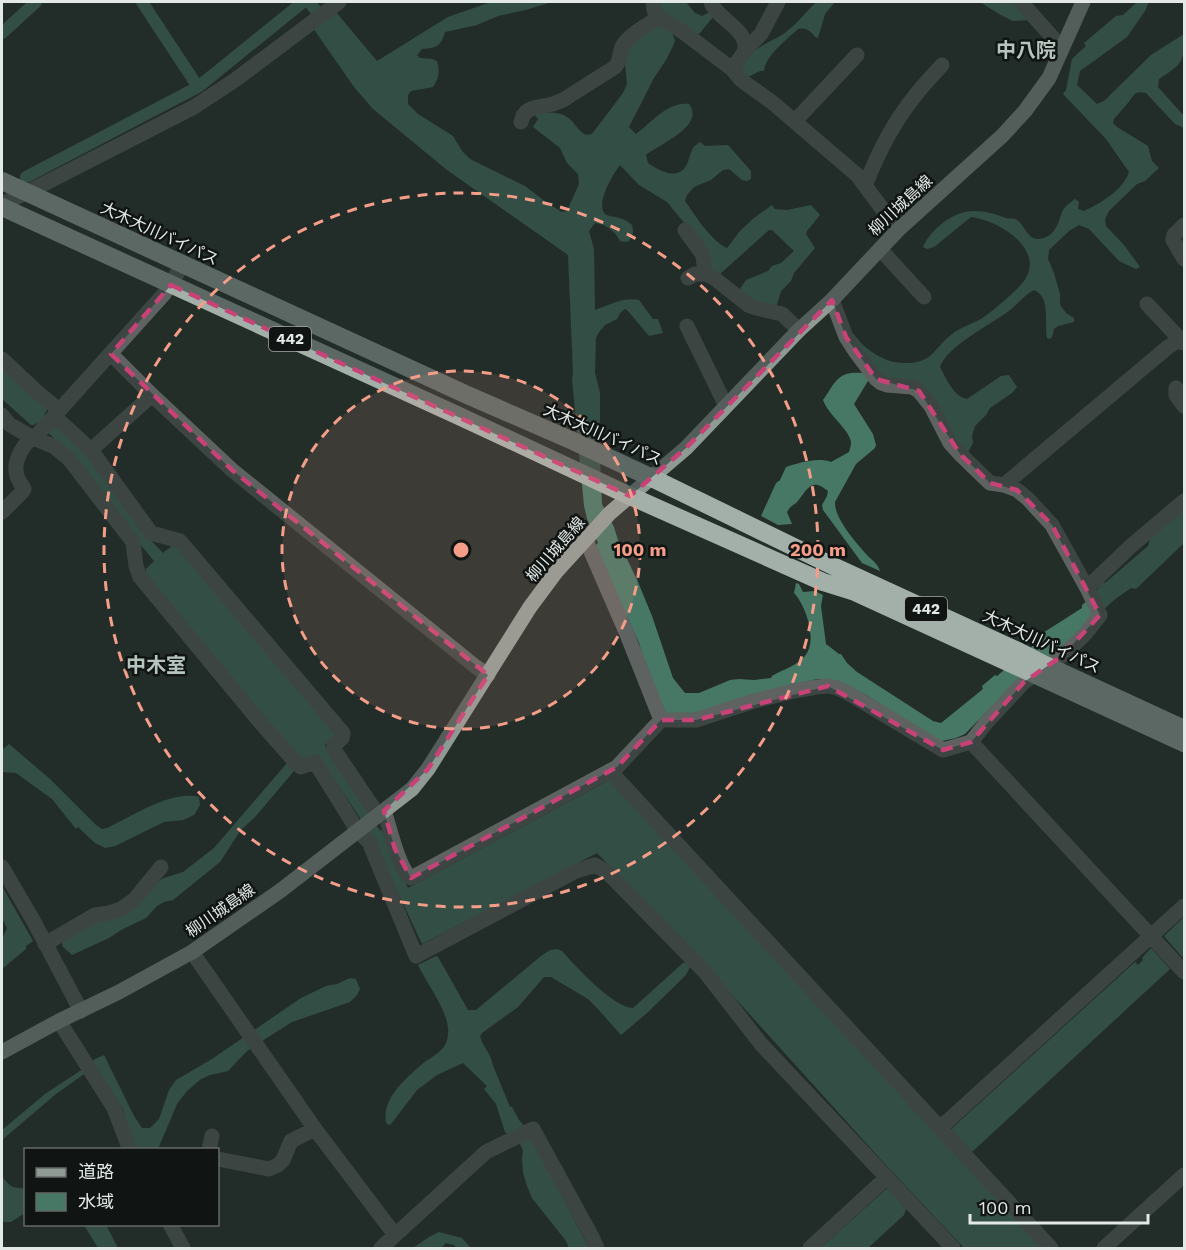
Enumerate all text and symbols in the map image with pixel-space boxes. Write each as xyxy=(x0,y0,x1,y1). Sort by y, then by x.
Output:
district label: 中八院 xyxy=(996,38,1056,62)
street label: 柳川城島線 xyxy=(865,171,936,240)
street label: 大木大川バイパス xyxy=(98,198,222,269)
road number: 442 xyxy=(269,327,311,351)
street label: 大木大川バイパス xyxy=(541,400,665,469)
street label: 柳川城島線 xyxy=(522,513,589,586)
text: 100 m xyxy=(613,539,667,560)
text: 200 m xyxy=(790,539,846,560)
centre of rings xyxy=(451,540,471,560)
road number: 442 xyxy=(905,597,947,621)
street label: 大木大川バイパス xyxy=(980,606,1104,677)
district label: 中木室 xyxy=(126,653,186,677)
street label: 柳川城島線 xyxy=(182,880,259,941)
legend xyxy=(24,1148,219,1226)
text: 道路 xyxy=(78,1161,114,1182)
scale bar xyxy=(970,1187,1148,1225)
text: 水域 xyxy=(78,1191,114,1212)
text: 100 m xyxy=(979,1197,1032,1218)

